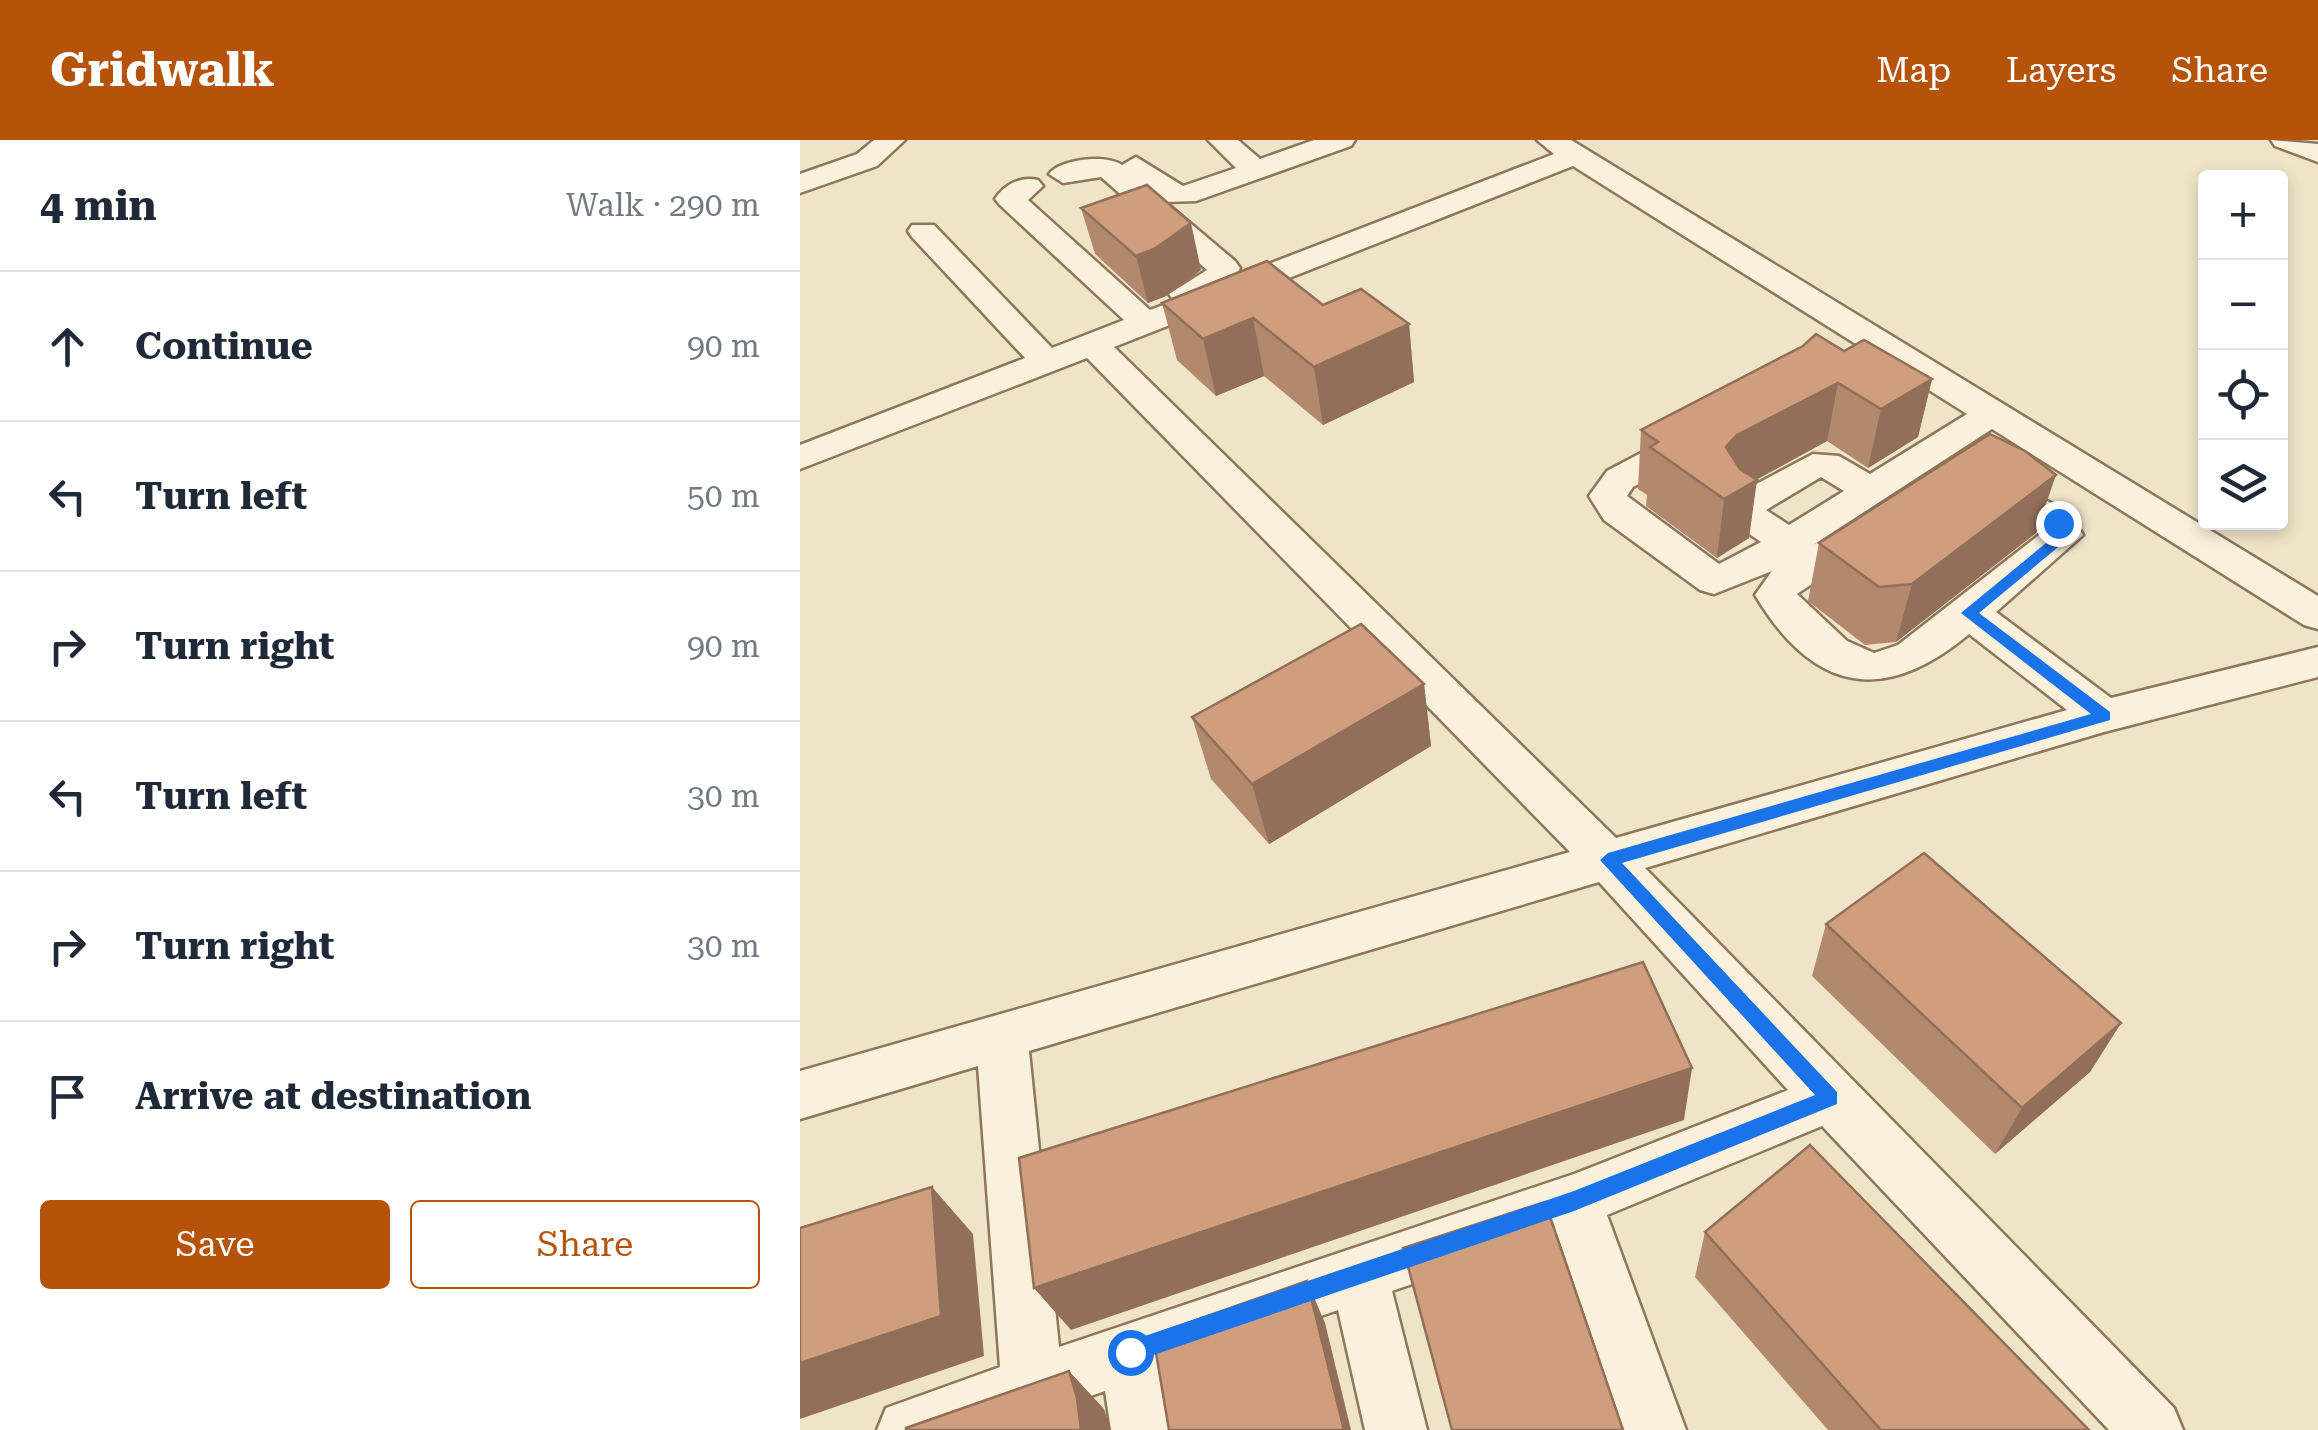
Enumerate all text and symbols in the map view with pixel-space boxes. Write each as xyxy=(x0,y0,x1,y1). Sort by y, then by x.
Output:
text: Gridwalk xyxy=(50,42,275,98)
text: Map xyxy=(1876,50,1951,91)
text: Layers xyxy=(2006,50,2116,91)
text: Share xyxy=(2171,50,2268,91)
map controls xyxy=(2198,170,2288,530)
button: + xyxy=(2198,170,2288,260)
text: 4 min xyxy=(40,181,157,230)
text: Walk · 290 m xyxy=(566,186,760,224)
button: − xyxy=(2198,260,2288,350)
icon: ahead xyxy=(40,319,95,374)
text: Continue xyxy=(135,324,313,368)
text: 90 m xyxy=(687,327,760,365)
button: locate xyxy=(2198,350,2288,440)
button: layers xyxy=(2198,440,2288,530)
icon: left xyxy=(40,469,95,524)
text: Turn left xyxy=(135,474,307,518)
text: 50 m xyxy=(687,477,760,515)
route end xyxy=(2036,501,2082,547)
icon: right xyxy=(40,619,95,674)
text: Turn right xyxy=(135,624,334,668)
text: 90 m xyxy=(687,627,760,665)
icon: left xyxy=(40,769,95,824)
text: Turn left xyxy=(135,774,307,818)
text: 30 m xyxy=(687,777,760,815)
icon: right xyxy=(40,919,95,974)
text: Turn right xyxy=(135,924,334,968)
text: 30 m xyxy=(687,927,760,965)
icon: arrive xyxy=(40,1069,95,1124)
text: Arrive at destination xyxy=(135,1074,531,1118)
button: Save xyxy=(40,1200,390,1289)
button: Share xyxy=(410,1200,760,1289)
route start xyxy=(1108,1330,1154,1376)

